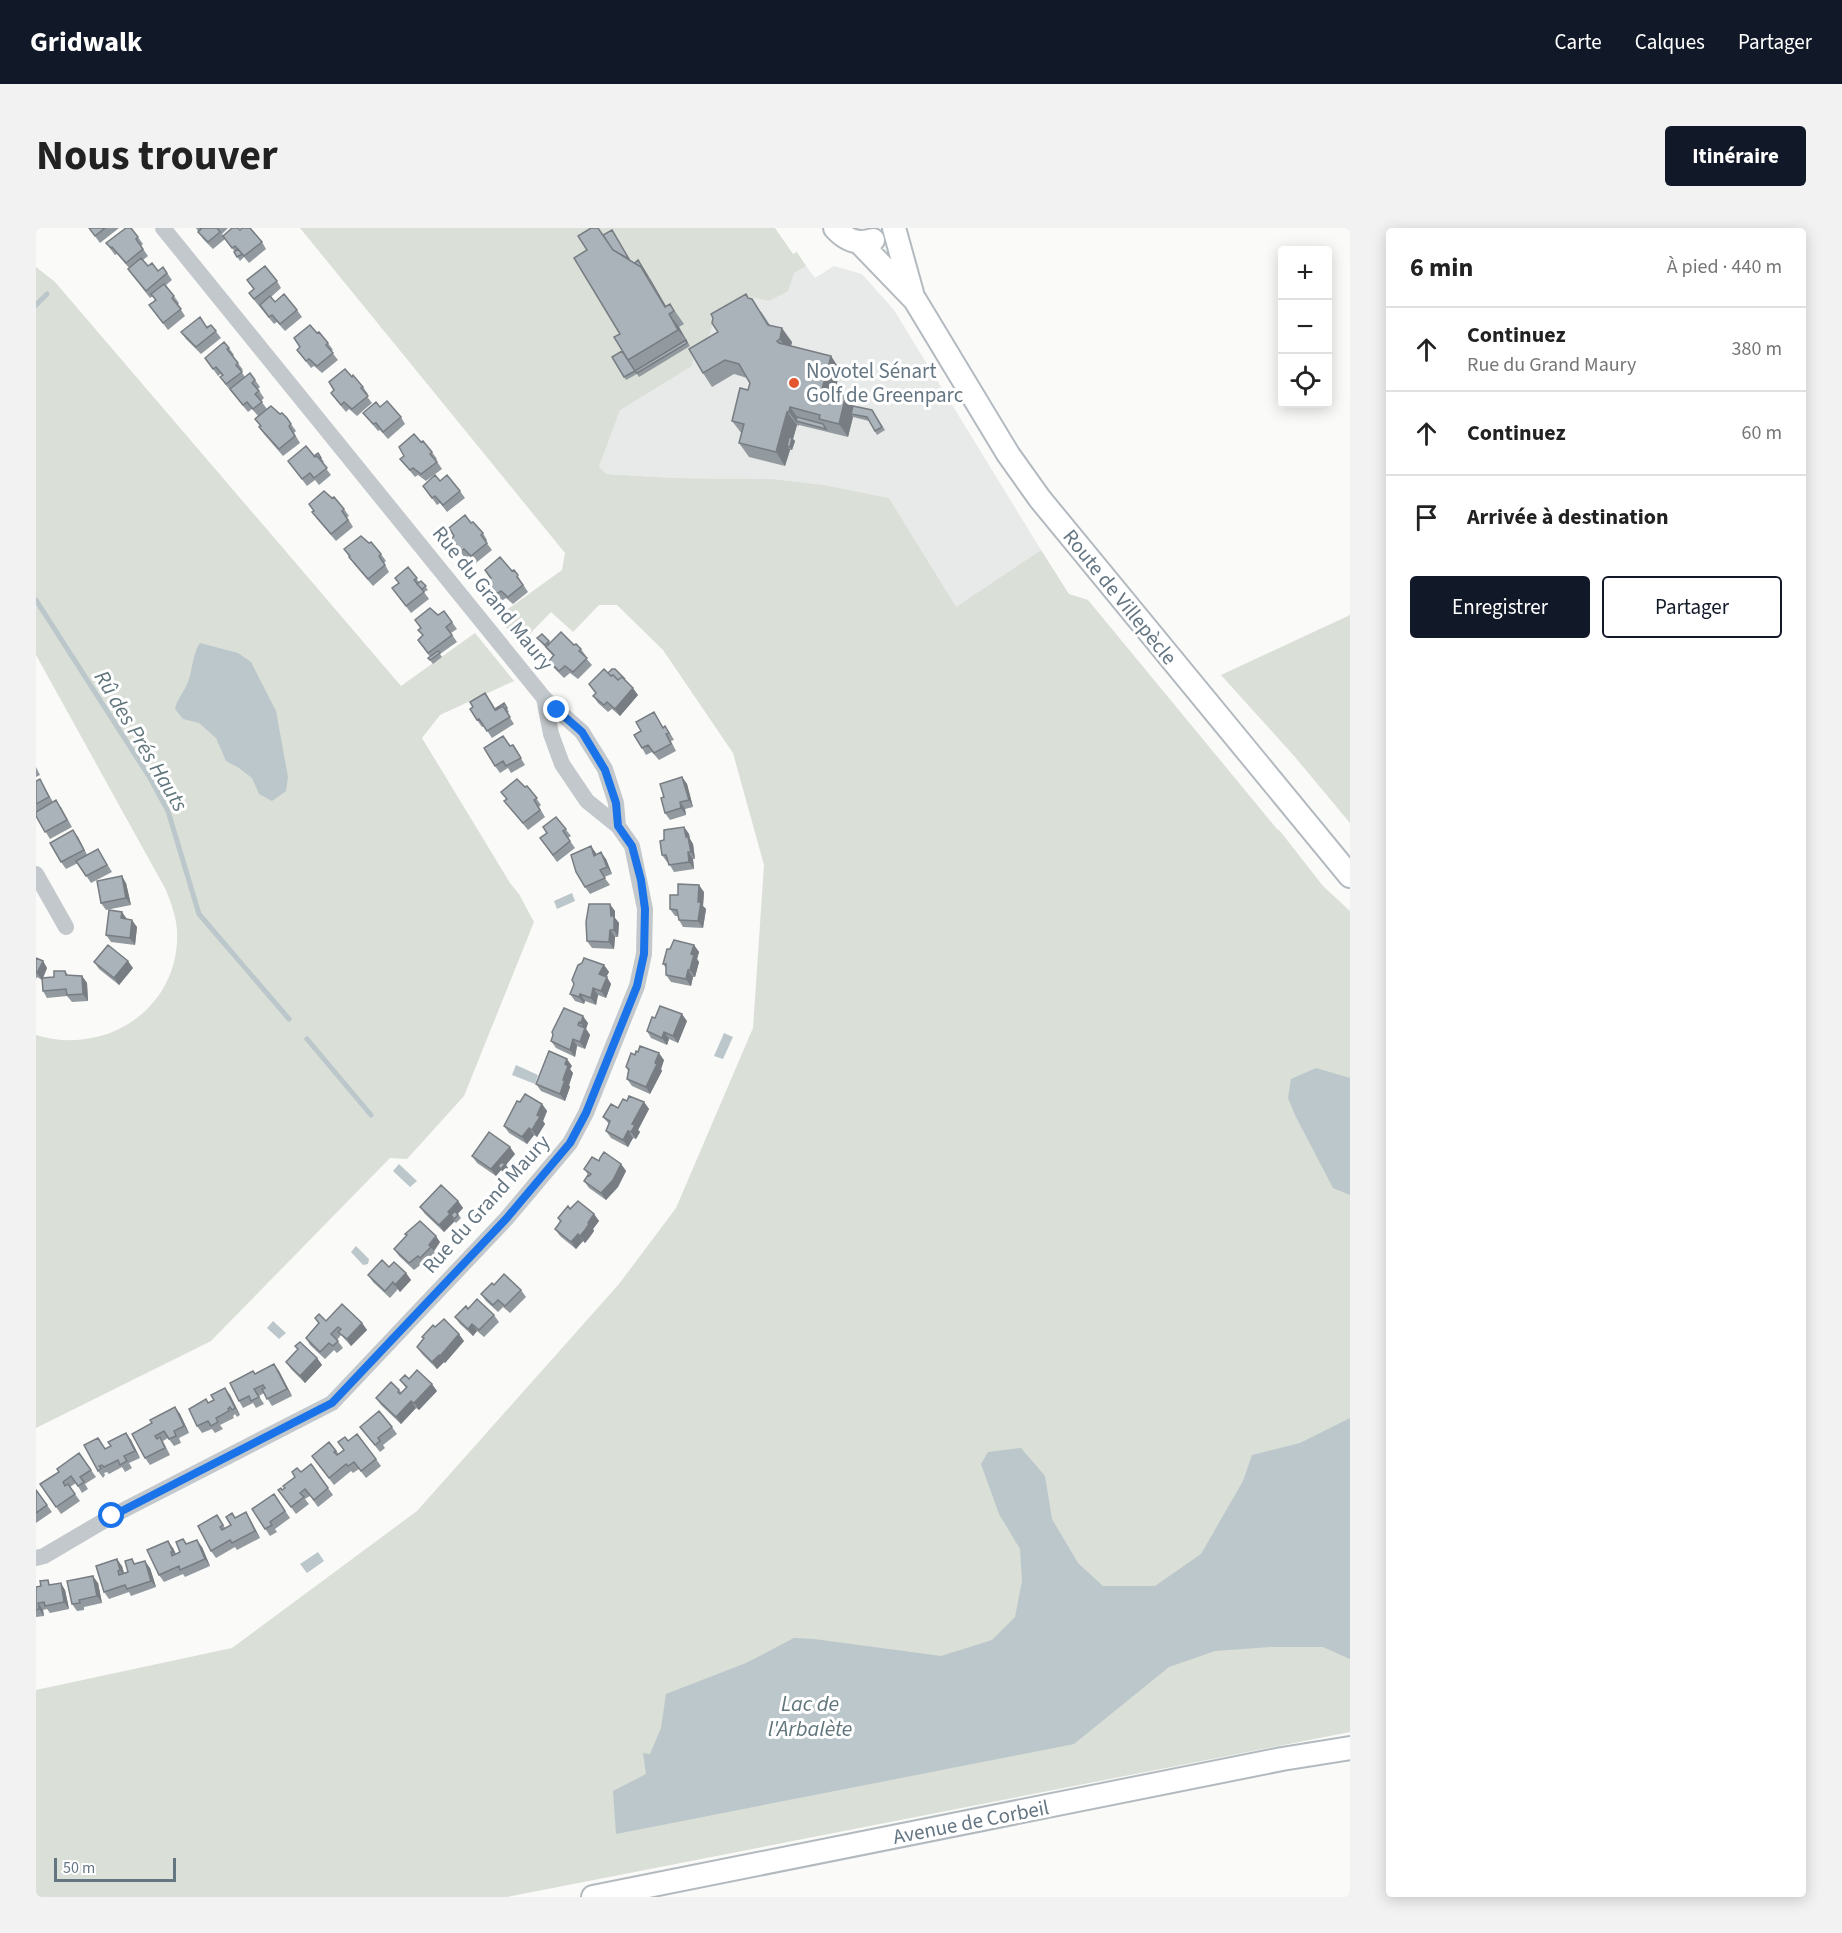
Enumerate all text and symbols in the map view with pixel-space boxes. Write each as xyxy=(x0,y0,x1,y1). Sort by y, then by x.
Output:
text: Gridwalk xyxy=(30,22,142,62)
text: Carte xyxy=(1555,27,1602,57)
text: Calques xyxy=(1635,27,1705,57)
text: Partager xyxy=(1738,27,1812,57)
text: Nous trouver xyxy=(36,126,278,186)
button: Itinéraire xyxy=(1665,126,1806,186)
map controls xyxy=(1278,246,1332,408)
button: + xyxy=(1278,246,1332,300)
text: 6 min xyxy=(1410,249,1473,286)
text: À pied · 440 m xyxy=(1667,253,1782,281)
button: − xyxy=(1278,300,1332,354)
text: Continuez xyxy=(1467,319,1566,351)
icon: ahead xyxy=(1410,333,1443,366)
text: 380 m xyxy=(1732,335,1782,363)
text: Rue du Grand Maury xyxy=(1467,351,1636,379)
button: locate xyxy=(1278,354,1332,408)
place label: Novotel Sénart Golf de Greenparc xyxy=(806,356,964,410)
marker: Novotel Sénart Golf de Greenparc xyxy=(787,376,801,390)
icon: ahead xyxy=(1410,417,1443,450)
text: Continuez xyxy=(1467,417,1566,449)
text: 60 m xyxy=(1742,419,1782,447)
icon: arrive xyxy=(1410,501,1443,534)
text: Arrivée à destination xyxy=(1467,501,1669,533)
street label: Rue du Grand Maury xyxy=(425,519,561,677)
street label: Route de Villepècle xyxy=(1056,523,1184,671)
button: Enregistrer xyxy=(1410,576,1590,638)
button: Partager xyxy=(1602,576,1782,638)
water label: Rû des Prés Hauts xyxy=(86,664,196,818)
route end xyxy=(543,696,569,722)
street label: Rue du Grand Maury xyxy=(415,1128,557,1280)
route start xyxy=(98,1502,124,1528)
water label: Lac de l'Arbalète xyxy=(768,1688,852,1745)
street label: Avenue de Corbeil xyxy=(890,1792,1052,1852)
scale bar xyxy=(54,1855,176,1882)
text: 50 m xyxy=(63,1857,95,1879)

